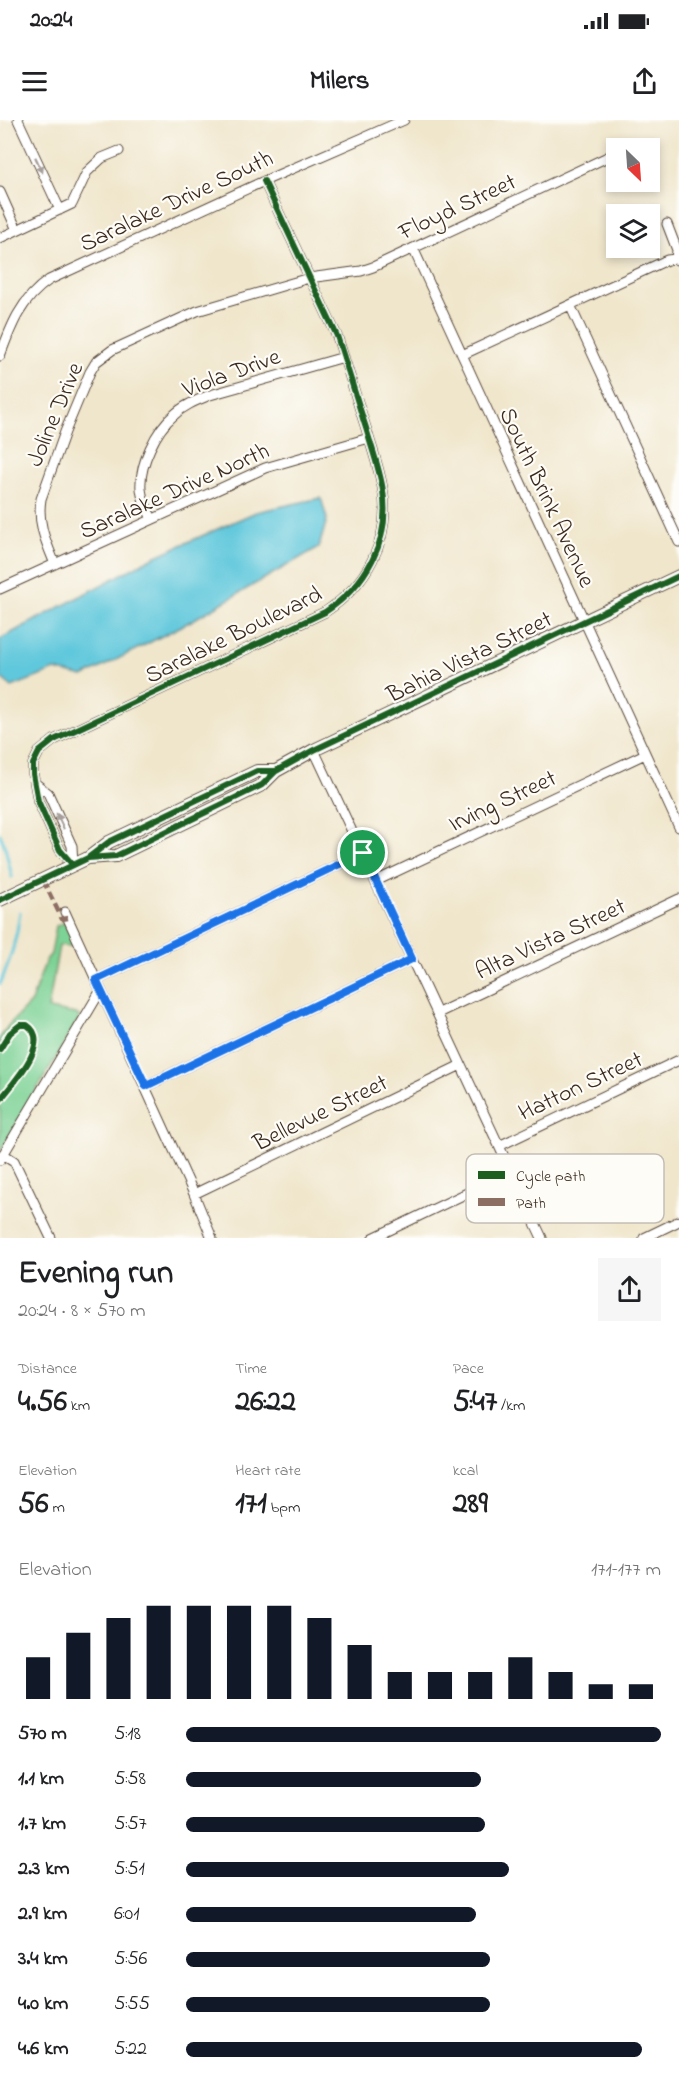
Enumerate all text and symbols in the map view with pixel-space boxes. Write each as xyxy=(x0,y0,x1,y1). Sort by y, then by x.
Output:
text: 20:24 xyxy=(30,5,72,37)
text: Milers xyxy=(310,62,370,101)
icon: menu xyxy=(18,65,51,98)
icon: share xyxy=(628,65,661,98)
north arrow xyxy=(606,138,660,192)
map controls xyxy=(606,138,660,258)
street label: Saralake Drive South xyxy=(74,142,280,263)
one-way arrow xyxy=(34,156,43,173)
street label: Floyd Street xyxy=(393,166,523,252)
button: layers xyxy=(606,204,660,258)
street label: Viola Drive xyxy=(177,340,286,409)
street label: Joline Drive xyxy=(19,357,94,473)
street label: South Brink Avenue xyxy=(489,402,603,594)
street label: Saralake Drive North xyxy=(74,435,276,550)
street label: Saralake Boulevard xyxy=(140,578,329,694)
street label: Bahia Vista Street xyxy=(380,603,559,714)
street label: Irving Street xyxy=(443,762,563,843)
one-way arrow xyxy=(55,812,65,830)
pin xyxy=(337,827,388,878)
icon: arrive xyxy=(346,836,379,869)
street label: Alta Vista Street xyxy=(470,890,632,990)
street label: Hatton Street xyxy=(513,1043,649,1131)
street label: Bellevue Street xyxy=(247,1067,394,1162)
legend xyxy=(466,1154,664,1223)
text: Cycle path xyxy=(516,1165,585,1189)
text: Path xyxy=(516,1192,546,1216)
text: Evening run xyxy=(18,1250,173,1298)
button: share xyxy=(598,1258,661,1321)
text: 20:24 · 8 × 570 m xyxy=(18,1297,146,1326)
text: Distance xyxy=(18,1357,77,1381)
text: Time xyxy=(235,1357,267,1381)
text: Pace xyxy=(453,1357,484,1381)
text: 4.56 xyxy=(18,1381,67,1425)
text: 26:22 xyxy=(235,1381,296,1425)
text: 5:47 xyxy=(453,1381,497,1425)
text: km xyxy=(67,1394,90,1418)
text: /km xyxy=(497,1394,525,1418)
text: Elevation xyxy=(18,1459,77,1483)
text: Heart rate xyxy=(235,1459,301,1483)
text: kcal xyxy=(453,1459,478,1483)
text: 56 xyxy=(18,1483,48,1527)
text: 171 xyxy=(235,1483,267,1527)
text: 289 xyxy=(453,1483,488,1527)
text: m xyxy=(48,1496,65,1520)
text: bpm xyxy=(267,1496,300,1520)
text: Elevation xyxy=(18,1556,92,1585)
text: 171–177 m xyxy=(591,1556,661,1585)
text: 570 m xyxy=(18,1720,67,1749)
text: 5:18 xyxy=(114,1720,141,1749)
text: 1.1 km xyxy=(18,1765,64,1794)
text: 5:58 xyxy=(114,1765,146,1794)
text: 1.7 km xyxy=(18,1810,66,1839)
text: 5:57 xyxy=(114,1810,147,1839)
text: 2.3 km xyxy=(18,1855,70,1884)
text: 5:51 xyxy=(114,1855,145,1884)
text: 2.9 km xyxy=(18,1900,67,1929)
text: 6:01 xyxy=(114,1900,140,1929)
text: 3.4 km xyxy=(18,1945,68,1974)
text: 5:56 xyxy=(114,1945,147,1974)
text: 4.0 km xyxy=(18,1990,68,2019)
text: 5:55 xyxy=(114,1990,150,2019)
text: 4.6 km xyxy=(18,2035,68,2064)
text: 5:22 xyxy=(114,2035,147,2064)

